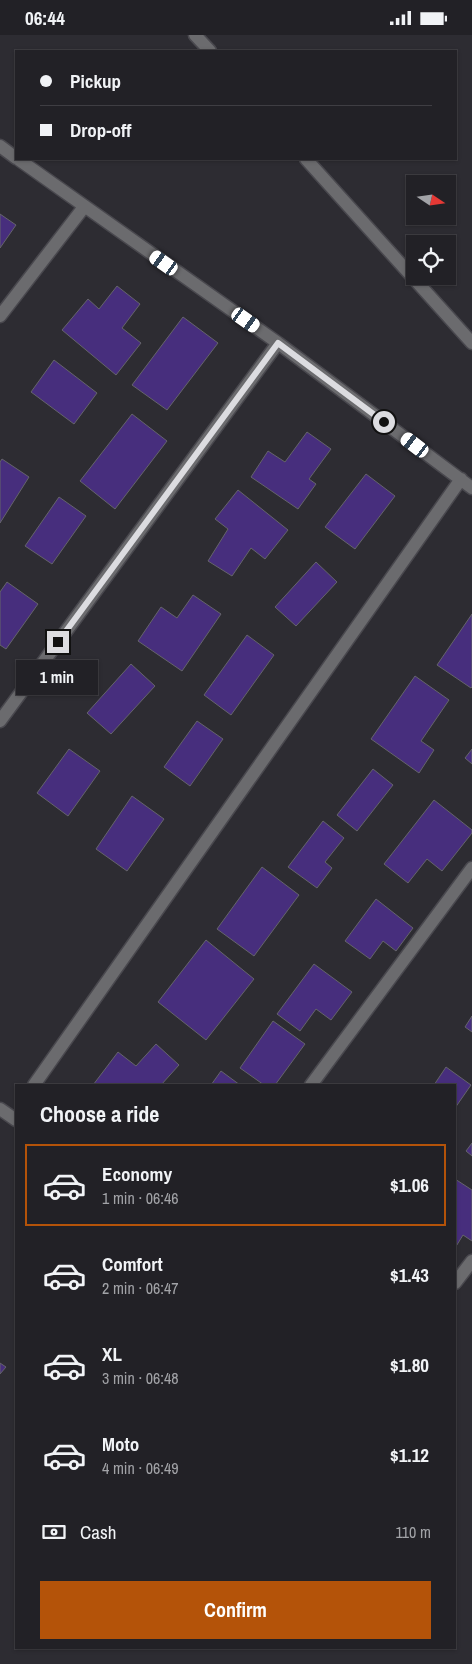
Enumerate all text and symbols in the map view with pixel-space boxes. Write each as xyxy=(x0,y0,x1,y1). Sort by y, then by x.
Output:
text: 06:44 xyxy=(25,5,65,31)
text: Pickup xyxy=(70,68,121,94)
text: Drop-off xyxy=(70,117,131,143)
north arrow xyxy=(406,175,456,225)
map controls xyxy=(406,175,456,285)
button: locate xyxy=(406,235,456,285)
car xyxy=(147,248,180,278)
car xyxy=(229,305,262,335)
route start xyxy=(373,411,395,433)
car xyxy=(398,430,431,460)
route end xyxy=(47,631,69,653)
callout: 1 min xyxy=(17,659,99,695)
text: 1 min xyxy=(40,666,74,688)
text: Choose a ride xyxy=(40,1099,159,1129)
text: Economy xyxy=(102,1161,172,1187)
icon: car xyxy=(42,1163,87,1208)
text: $1.06 xyxy=(390,1172,429,1198)
text: 1 min · 06:46 xyxy=(102,1187,179,1209)
text: Comfort xyxy=(102,1251,163,1277)
icon: car xyxy=(42,1253,87,1298)
text: $1.43 xyxy=(390,1262,429,1288)
text: 2 min · 06:47 xyxy=(102,1277,179,1299)
text: XL xyxy=(102,1341,122,1367)
icon: car xyxy=(42,1343,87,1388)
text: $1.80 xyxy=(390,1352,429,1378)
text: 3 min · 06:48 xyxy=(102,1367,179,1389)
text: Moto xyxy=(102,1431,139,1457)
icon: car xyxy=(42,1433,87,1478)
text: $1.12 xyxy=(390,1442,429,1468)
text: 4 min · 06:49 xyxy=(102,1457,179,1479)
icon: cash xyxy=(40,1518,68,1546)
text: Cash xyxy=(80,1519,116,1545)
text: 110 m xyxy=(395,1521,431,1543)
button: Confirm xyxy=(40,1581,431,1639)

